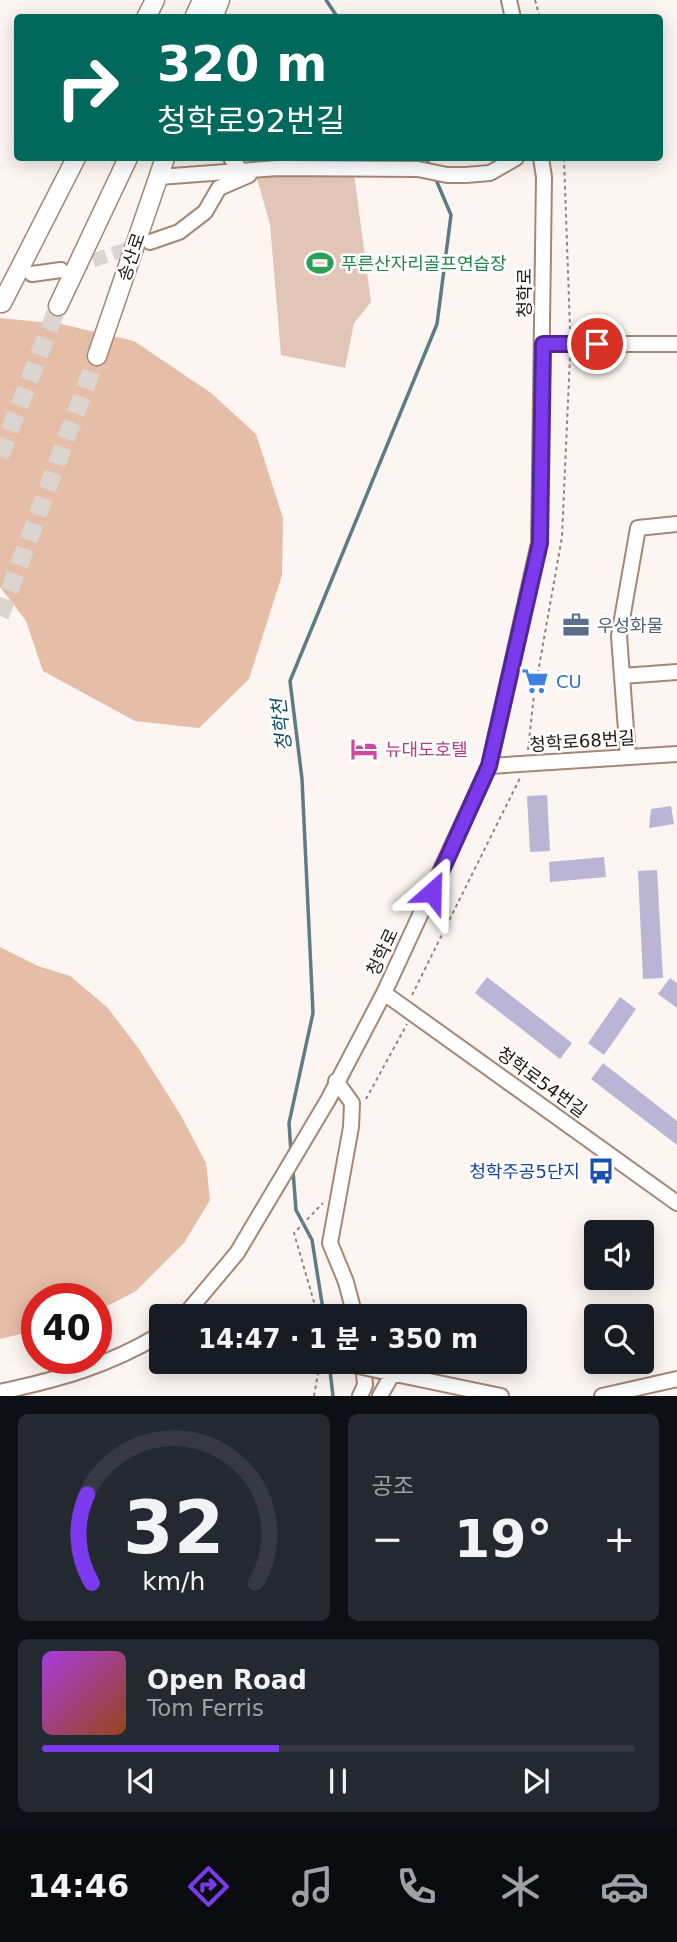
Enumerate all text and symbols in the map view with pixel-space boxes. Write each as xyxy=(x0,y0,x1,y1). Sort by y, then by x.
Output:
text: 320 m xyxy=(157,36,327,93)
icon: right xyxy=(42,42,133,133)
text: 청학로92번길 xyxy=(157,102,345,140)
street label: 송산로 xyxy=(113,230,149,284)
sports icon: 푸른산자리골프연습장 xyxy=(305,248,335,278)
place label: 푸른산자리골프연습장 xyxy=(341,253,507,274)
street label: 청학로 xyxy=(514,268,535,318)
pin xyxy=(567,314,627,374)
icon: arrive xyxy=(578,325,616,363)
office icon: 우성화물 xyxy=(561,610,591,640)
place label: 우성화물 xyxy=(597,615,663,636)
supermarket icon: CU xyxy=(520,666,550,696)
place label: CU xyxy=(556,671,582,692)
water label: 청학천 xyxy=(267,696,295,752)
street label: 청학로68번길 xyxy=(529,727,635,755)
hotel icon: 뉴대도호텔 xyxy=(349,734,379,764)
place label: 뉴대도호텔 xyxy=(385,739,468,760)
position arrow xyxy=(395,855,469,929)
street label: 청학로 xyxy=(362,925,402,979)
street label: 청학로54번길 xyxy=(493,1042,591,1122)
bus stop icon: 청학주공5단지 xyxy=(586,1156,616,1186)
place label: 청학주공5단지 xyxy=(469,1161,580,1182)
map controls xyxy=(584,1220,654,1374)
button: sound xyxy=(584,1220,654,1290)
speed limit sign: 40 xyxy=(21,1283,112,1374)
button: search xyxy=(584,1304,654,1374)
text: 14:47 · 1 분 · 350 m xyxy=(198,1324,478,1354)
text: 공조 xyxy=(372,1473,414,1499)
text: 32 xyxy=(123,1486,224,1571)
text: 19° xyxy=(454,1509,552,1569)
text: − xyxy=(372,1517,403,1561)
text: + xyxy=(603,1517,635,1561)
text: km/h xyxy=(142,1567,205,1596)
text: Open Road xyxy=(147,1665,307,1695)
text: Tom Ferris xyxy=(147,1695,264,1721)
icon: previous xyxy=(122,1762,160,1800)
icon: pause xyxy=(319,1762,357,1800)
icon: next xyxy=(517,1762,555,1800)
icon: directions xyxy=(184,1862,233,1911)
icon: music xyxy=(288,1862,337,1911)
icon: phone xyxy=(392,1862,441,1911)
icon: climate xyxy=(496,1862,545,1911)
icon: car xyxy=(600,1862,649,1911)
text: 14:46 xyxy=(28,1867,129,1905)

